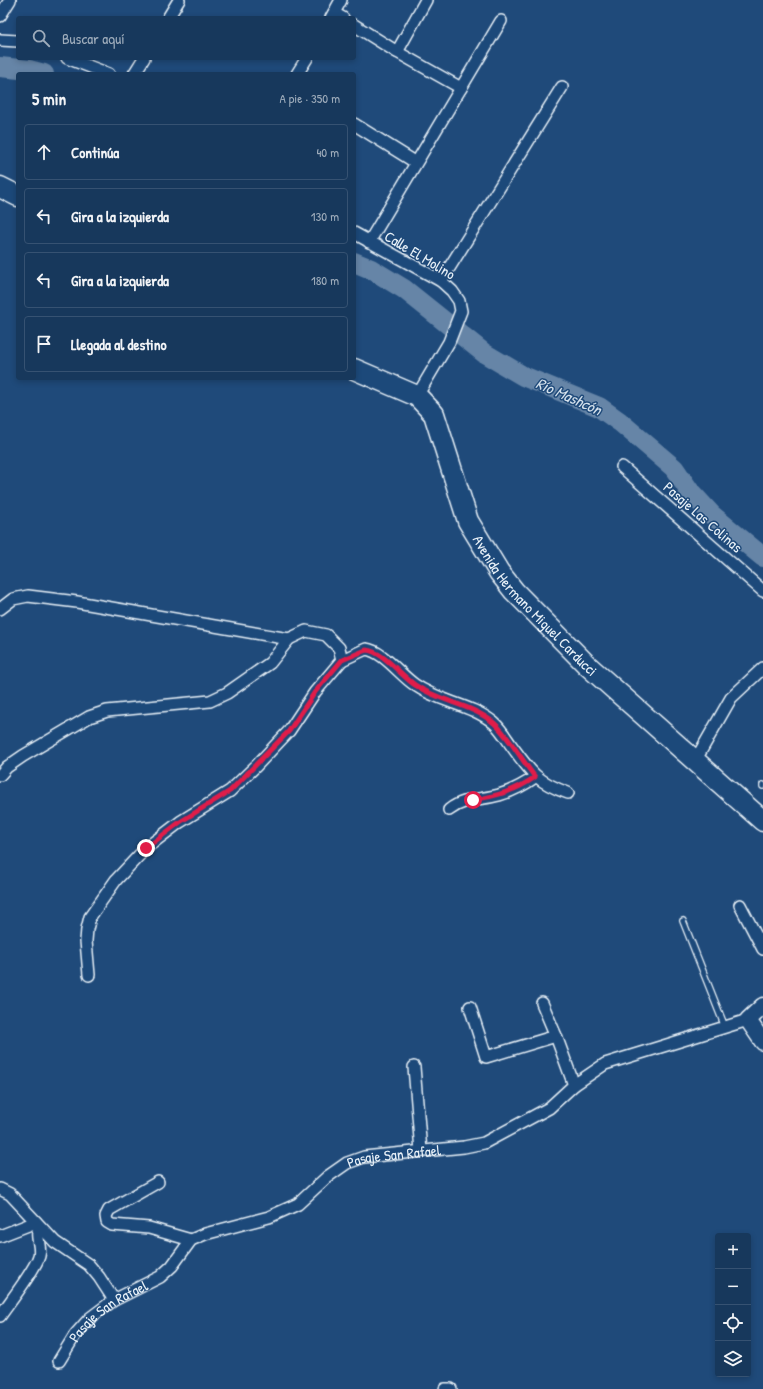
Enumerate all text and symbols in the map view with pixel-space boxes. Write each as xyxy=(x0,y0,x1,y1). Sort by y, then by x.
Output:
search box xyxy=(16,16,356,60)
icon: search xyxy=(30,27,52,49)
text: Buscar aquí xyxy=(62,28,125,49)
text: 5 min xyxy=(32,87,66,110)
text: A pie · 350 m xyxy=(279,89,340,107)
icon: ahead xyxy=(33,141,55,163)
text: Continúa xyxy=(71,142,119,163)
text: 40 m xyxy=(316,143,339,161)
icon: left xyxy=(33,205,55,227)
text: Gira a la izquierda xyxy=(71,206,169,227)
text: 130 m xyxy=(311,207,339,225)
street label: Calle El Molino xyxy=(381,226,459,284)
icon: left xyxy=(33,269,55,291)
text: Gira a la izquierda xyxy=(71,270,169,291)
text: 180 m xyxy=(311,271,339,289)
icon: arrive xyxy=(33,333,55,355)
text: Llegada al destino xyxy=(71,334,167,355)
water label: Río Mashcón xyxy=(533,372,607,421)
street label: Pasaje Las Colinas xyxy=(659,477,747,557)
street label: Avenida Hermano Miguel Carducci xyxy=(468,531,602,680)
route start xyxy=(464,791,482,809)
route end xyxy=(137,839,155,857)
street label: Pasaje San Rafael xyxy=(344,1139,442,1173)
map controls xyxy=(715,1233,751,1377)
button: + xyxy=(715,1233,751,1269)
button: − xyxy=(715,1269,751,1305)
street label: Pasaje San Rafael xyxy=(63,1274,151,1346)
button: locate xyxy=(715,1305,751,1341)
button: layers xyxy=(715,1341,751,1377)

